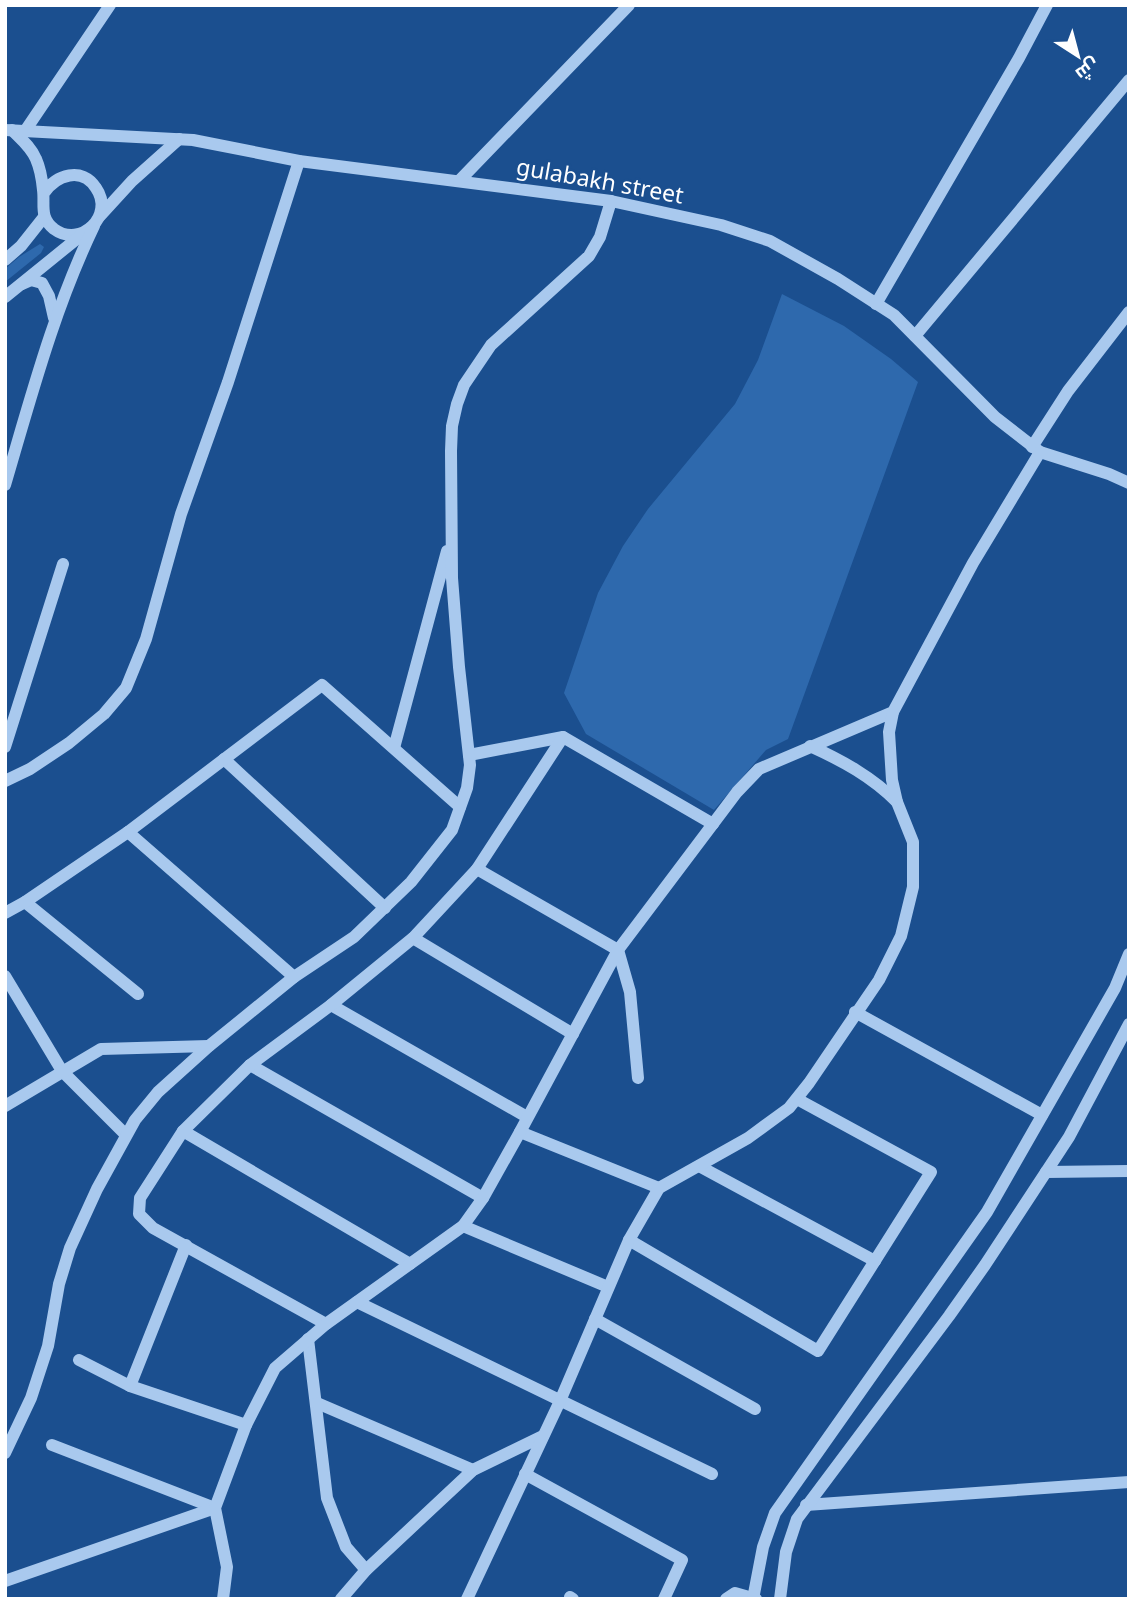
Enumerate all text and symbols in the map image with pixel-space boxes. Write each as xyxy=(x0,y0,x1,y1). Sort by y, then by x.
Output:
north arrow xyxy=(1043,21,1113,91)
text: ش xyxy=(1070,52,1105,87)
street label: gulabakh street xyxy=(514,150,686,210)

